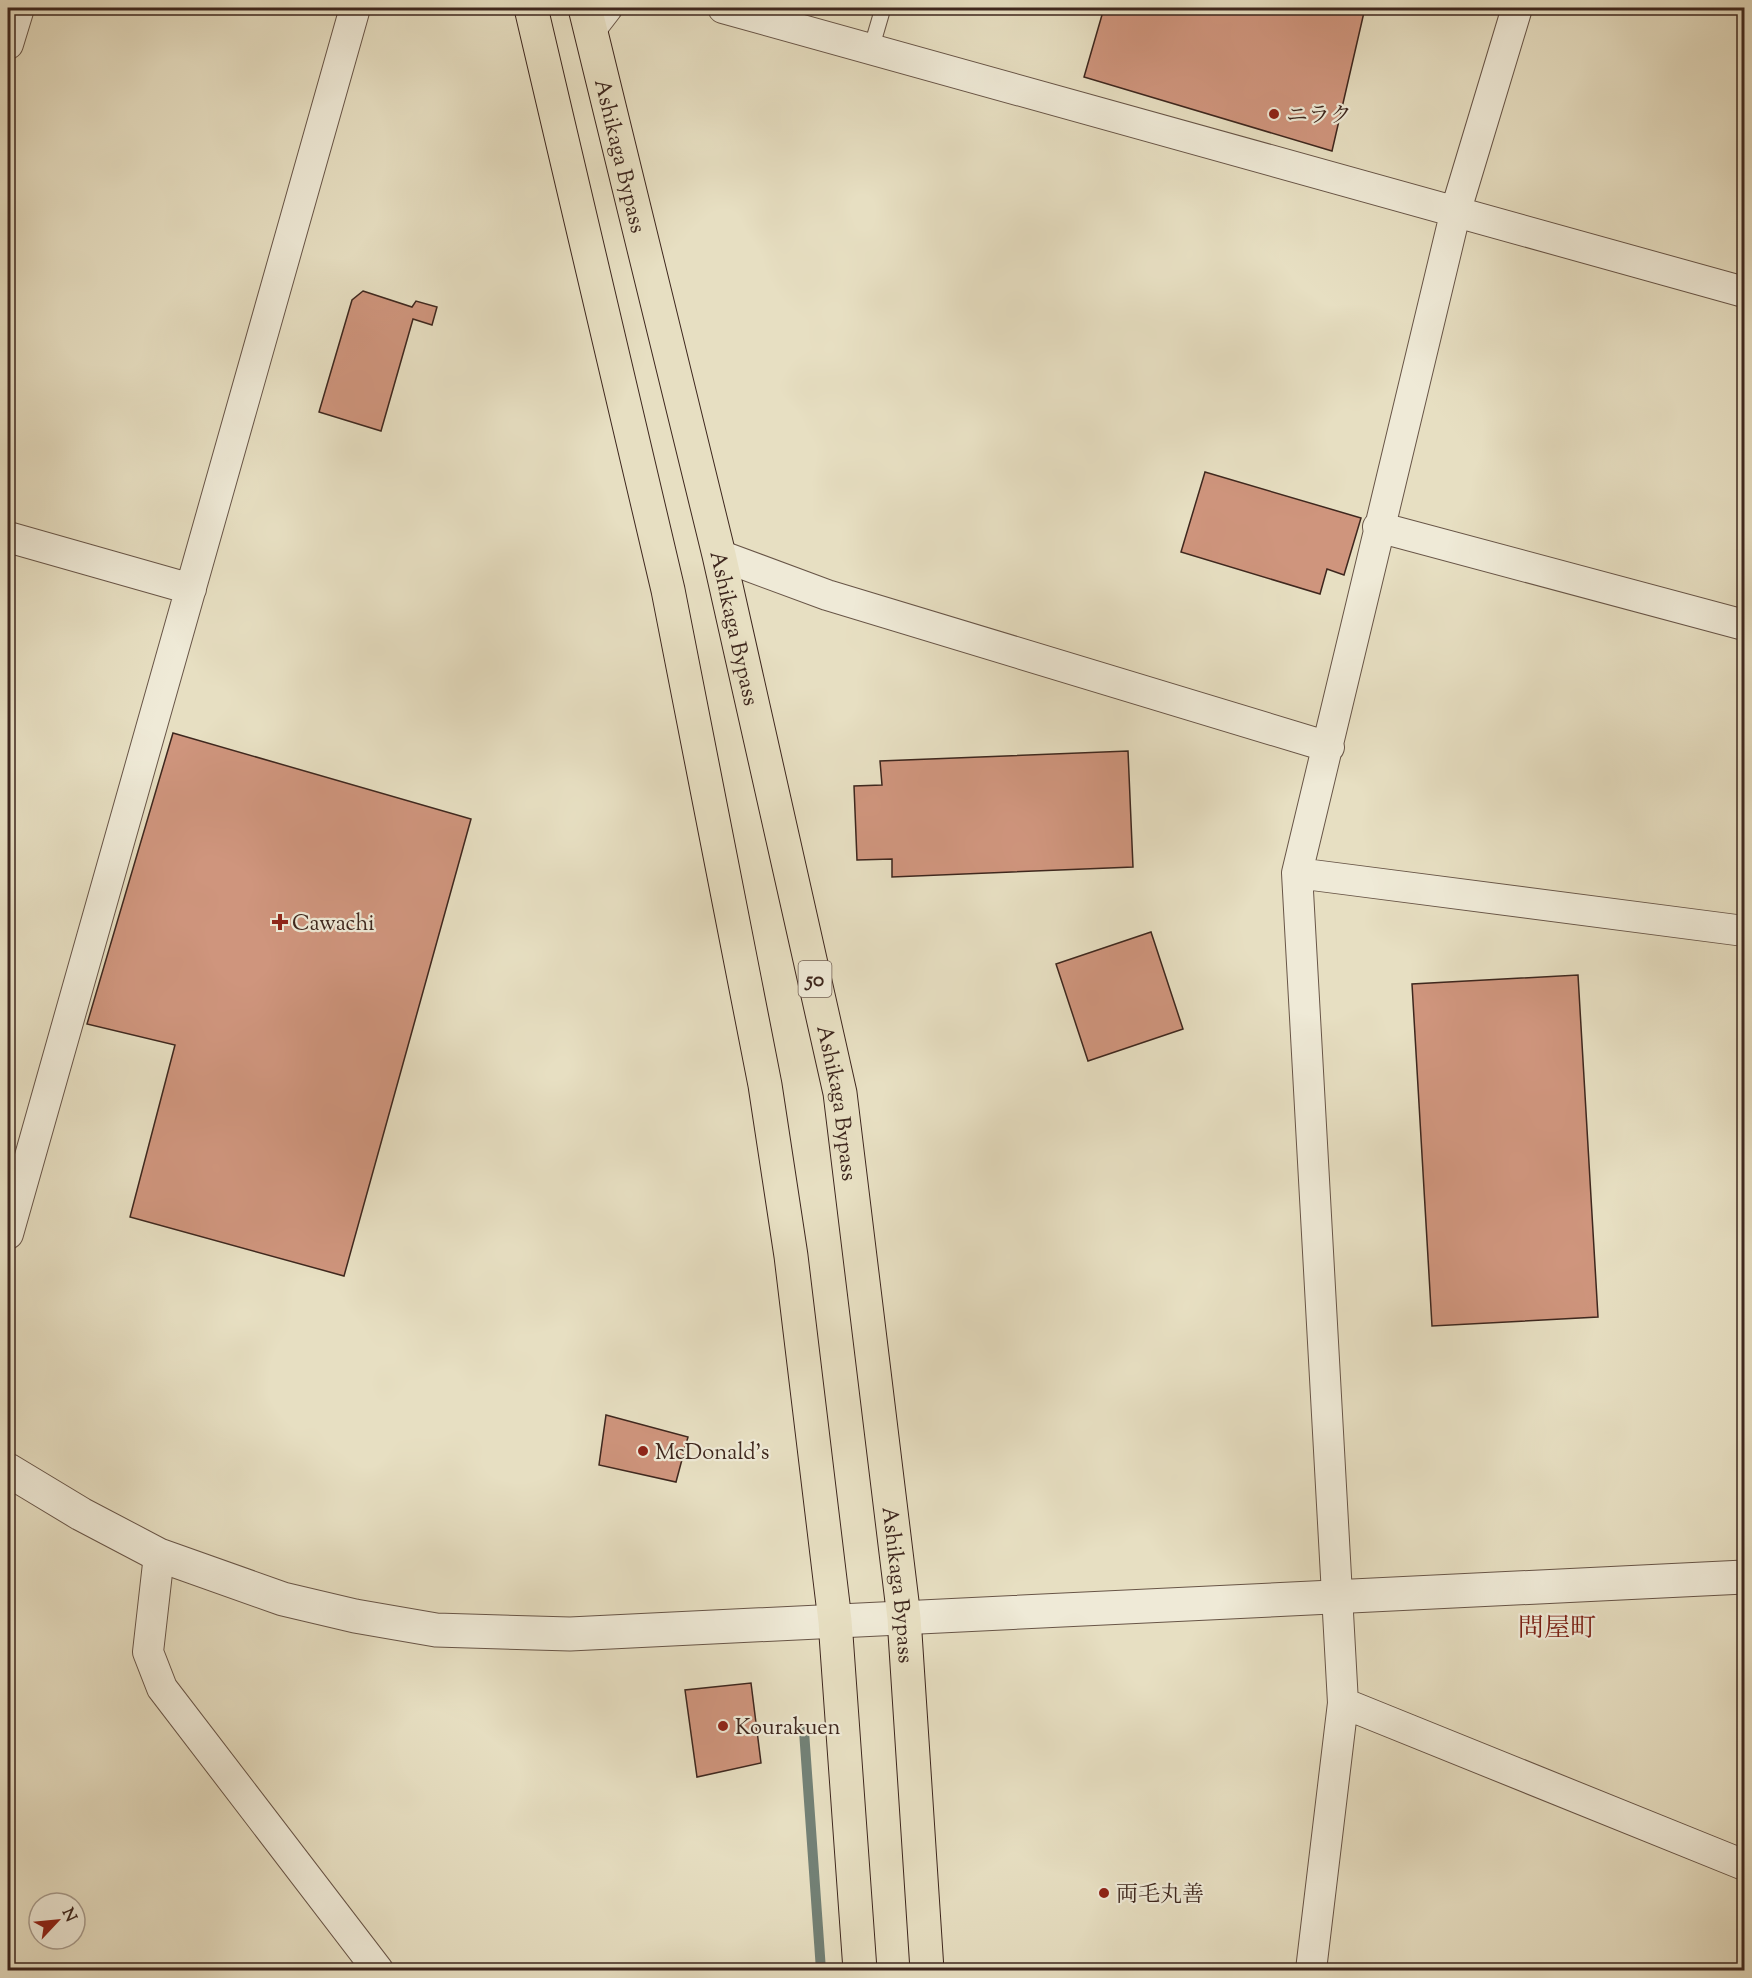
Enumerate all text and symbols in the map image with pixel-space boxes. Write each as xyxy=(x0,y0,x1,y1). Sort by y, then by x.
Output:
street label: Ashikaga Bypass xyxy=(584,76,653,237)
place label: ニラク xyxy=(1286,101,1352,133)
marker: ニラク xyxy=(1267,107,1281,121)
street label: Ashikaga Bypass xyxy=(700,548,765,709)
place label: Cawachi xyxy=(292,909,375,941)
marker: Cawachi xyxy=(273,915,287,929)
road number: 50 xyxy=(798,961,832,997)
street label: Ashikaga Bypass xyxy=(806,1022,864,1183)
place label: McDonald's xyxy=(655,1438,769,1470)
marker: McDonald's xyxy=(636,1444,650,1458)
street label: Ashikaga Bypass xyxy=(872,1505,920,1664)
district label: 問屋町 xyxy=(1518,1611,1596,1648)
place label: Kourakuen xyxy=(735,1713,841,1745)
marker: Kourakuen xyxy=(716,1719,730,1733)
place label: 両毛丸善 xyxy=(1116,1880,1204,1912)
marker: 両毛丸善 xyxy=(1097,1886,1111,1900)
north arrow xyxy=(27,1891,87,1951)
text: N xyxy=(55,1905,81,1927)

